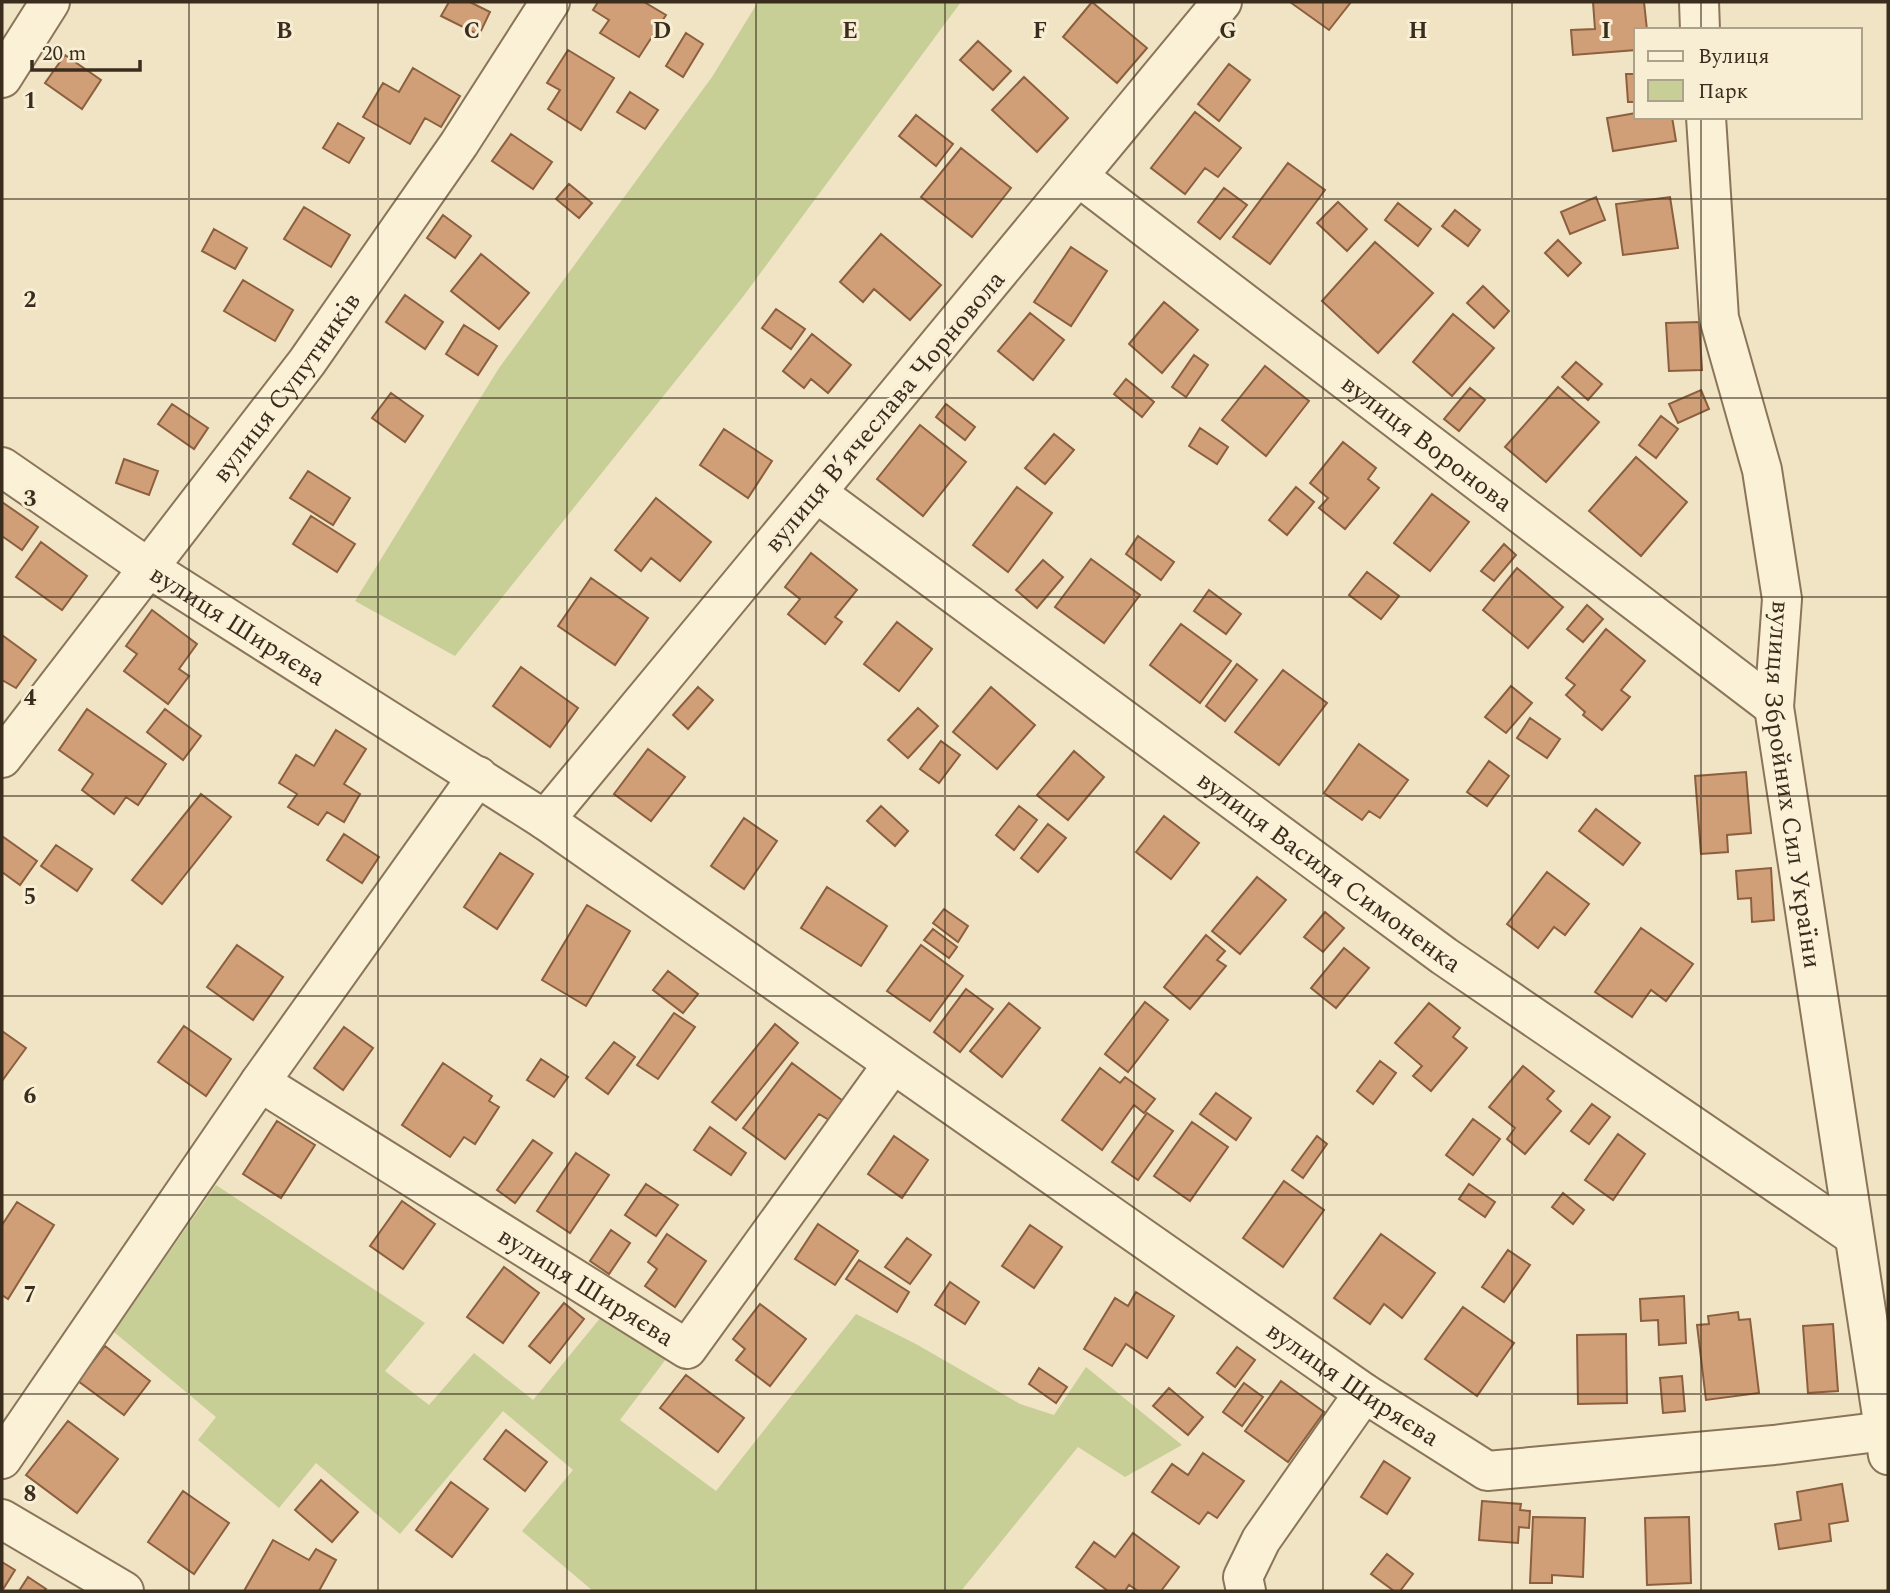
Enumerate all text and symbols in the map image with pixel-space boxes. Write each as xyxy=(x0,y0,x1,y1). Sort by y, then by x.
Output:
text: B xyxy=(276,14,292,49)
text: C xyxy=(464,14,480,49)
text: D xyxy=(653,14,671,49)
text: E xyxy=(842,14,858,49)
text: F xyxy=(1033,14,1047,49)
text: G xyxy=(1219,14,1237,49)
text: H xyxy=(1408,14,1428,49)
text: I xyxy=(1601,14,1611,49)
scale bar xyxy=(32,28,140,72)
legend xyxy=(1634,28,1862,119)
text: 20 m xyxy=(42,38,86,70)
text: Вулиця xyxy=(1698,41,1769,73)
text: Парк xyxy=(1698,76,1749,108)
text: 1 xyxy=(24,84,36,119)
street label: вулиця Вʼячеслава Чорновола xyxy=(754,261,1015,562)
text: 2 xyxy=(24,283,37,318)
street label: вулиця Супутників xyxy=(202,284,371,492)
street label: вулиця Воронова xyxy=(1332,365,1521,522)
text: 3 xyxy=(24,482,37,517)
street label: вулиця Ширяєва xyxy=(142,555,334,697)
street label: вулиця Збройних Сил України xyxy=(1753,599,1833,971)
text: 4 xyxy=(24,681,37,716)
street label: вулиця Василя Симоненка xyxy=(1188,761,1470,984)
text: 5 xyxy=(24,880,36,915)
text: 6 xyxy=(24,1079,37,1114)
street label: вулиця Ширяєва xyxy=(490,1216,682,1358)
text: 7 xyxy=(24,1278,36,1313)
street label: вулиця Ширяєва xyxy=(1258,1311,1448,1457)
text: 8 xyxy=(24,1477,36,1512)

